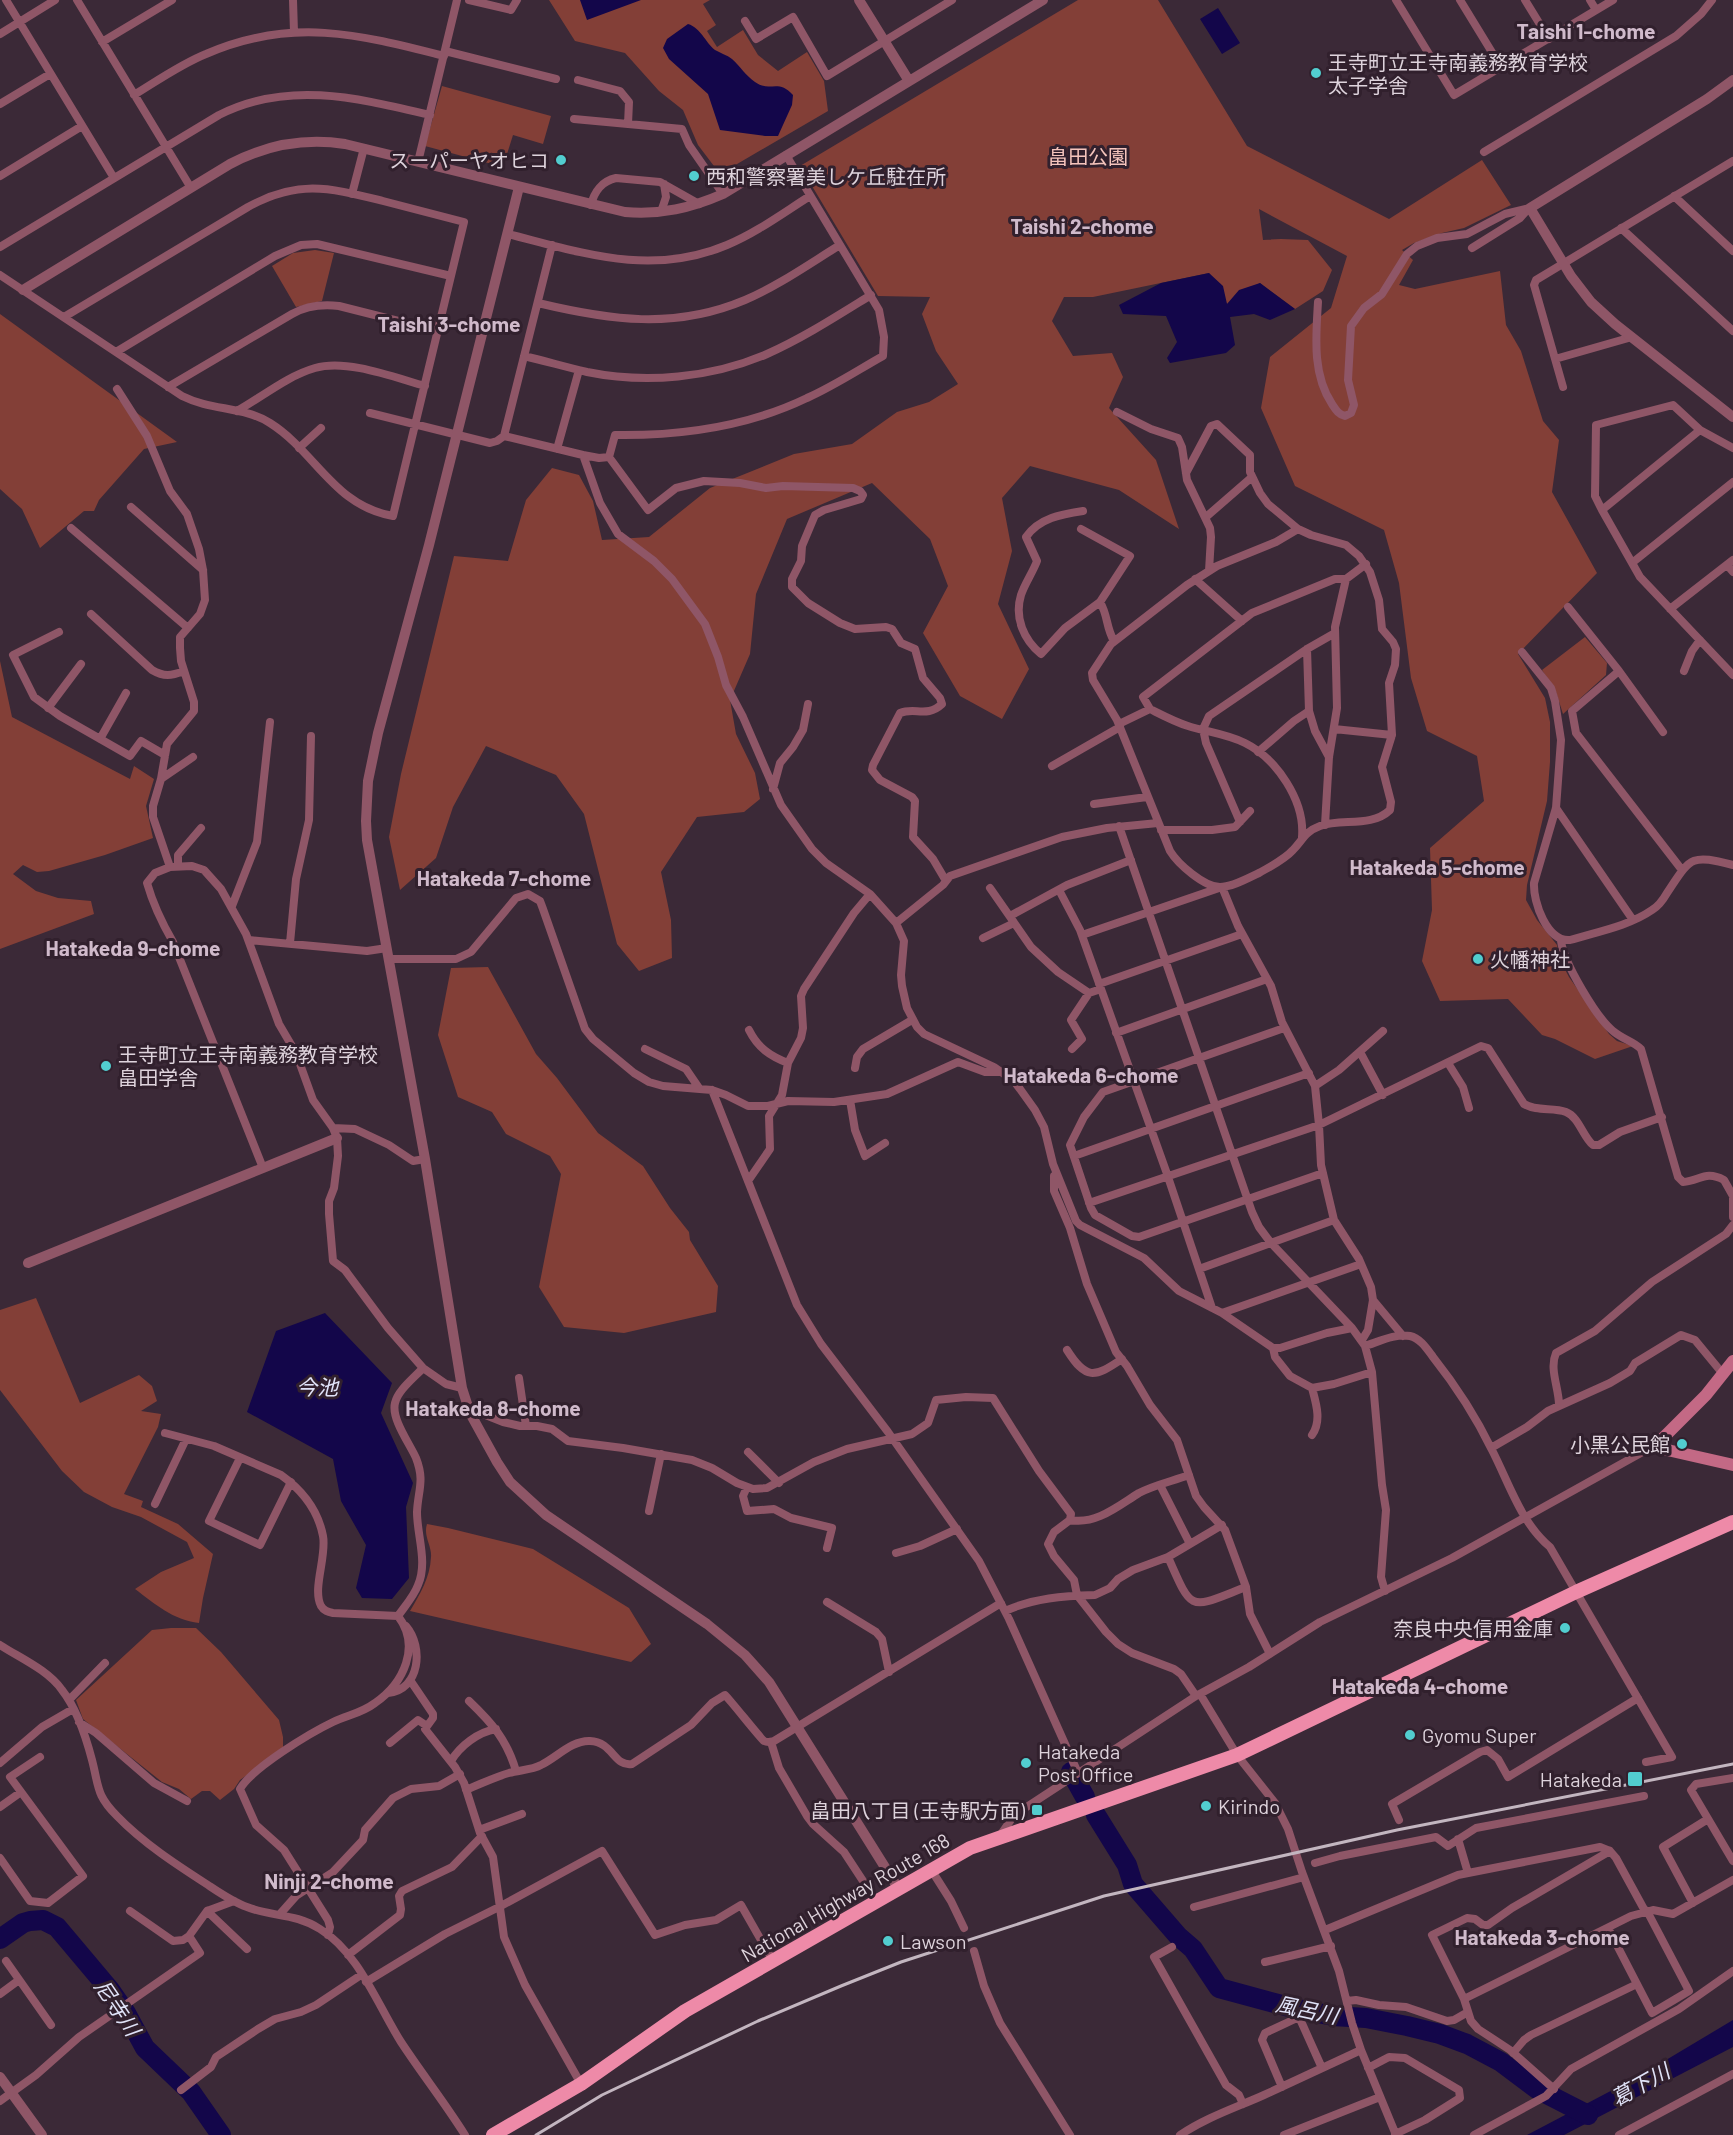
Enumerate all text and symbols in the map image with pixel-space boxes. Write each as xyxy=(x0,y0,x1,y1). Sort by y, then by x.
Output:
district label: Taishi 1-chome xyxy=(1517,18,1655,43)
place label: 王寺町立王寺南義務教育学校 太子学舎 xyxy=(1328,50,1588,97)
marker: 王寺町立王寺南義務教育学校 太子学舎 xyxy=(1309,66,1323,80)
park label: 畠田公園 xyxy=(1048,144,1128,168)
place label: スーパーヤオヒコ xyxy=(389,148,549,172)
marker: スーパーヤオヒコ xyxy=(554,153,568,167)
place label: 西和警察署美しケ丘駐在所 xyxy=(706,164,946,188)
marker: 西和警察署美しケ丘駐在所 xyxy=(687,169,701,183)
district label: Taishi 2-chome xyxy=(1010,213,1154,238)
district label: Taishi 3-chome xyxy=(378,311,520,336)
district label: Hatakeda 5-chome xyxy=(1349,854,1525,879)
district label: Hatakeda 7-chome xyxy=(417,865,591,890)
district label: Hatakeda 9-chome xyxy=(45,935,221,960)
place label: 火幡神社 xyxy=(1490,947,1570,971)
marker: 火幡神社 xyxy=(1471,952,1485,966)
place label: 王寺町立王寺南義務教育学校 畠田学舎 xyxy=(118,1042,378,1089)
marker: 王寺町立王寺南義務教育学校 畠田学舎 xyxy=(99,1059,113,1073)
district label: Hatakeda 6-chome xyxy=(1003,1062,1179,1087)
water label: 今池 xyxy=(296,1374,340,1399)
district label: Hatakeda 8-chome xyxy=(405,1395,581,1420)
place label: 小黒公民館 xyxy=(1570,1432,1670,1456)
marker: 小黒公民館 xyxy=(1675,1437,1689,1451)
place label: 奈良中央信用金庫 xyxy=(1393,1616,1553,1640)
marker: 奈良中央信用金庫 xyxy=(1558,1621,1572,1635)
district label: Hatakeda 4-chome xyxy=(1332,1673,1508,1698)
place label: Gyomu Super xyxy=(1422,1723,1537,1747)
marker: Gyomu Super xyxy=(1403,1728,1417,1742)
place label: Hatakeda Post Office xyxy=(1038,1739,1133,1786)
marker: Hatakeda Post Office xyxy=(1019,1756,1033,1770)
place label: Hatakeda xyxy=(1540,1767,1622,1791)
marker: Hatakeda xyxy=(1626,1770,1644,1788)
place label: Kirindo xyxy=(1218,1794,1280,1818)
place label: 畠田八丁目 (王寺駅方面) xyxy=(811,1798,1026,1822)
marker: Kirindo xyxy=(1199,1799,1213,1813)
marker: 畠田八丁目 (王寺駅方面) xyxy=(1030,1803,1044,1817)
street label: National Highway Route 168 xyxy=(737,1827,953,1967)
district label: Ninji 2-chome xyxy=(264,1868,394,1893)
district label: Hatakeda 3-chome xyxy=(1454,1924,1630,1949)
place label: Lawson xyxy=(900,1929,967,1953)
marker: Lawson xyxy=(881,1934,895,1948)
water label: 尼寺川 xyxy=(90,1974,147,2042)
water label: 風呂川 xyxy=(1274,1990,1342,2028)
water label: 葛下川 xyxy=(1606,2057,1675,2110)

